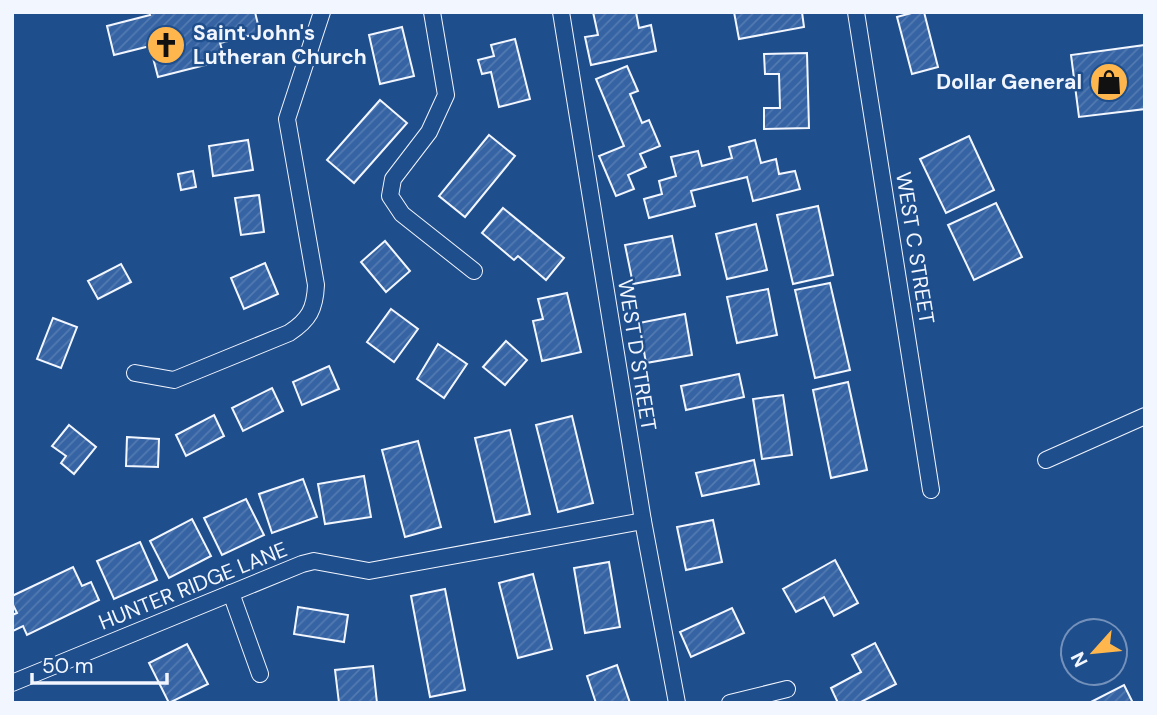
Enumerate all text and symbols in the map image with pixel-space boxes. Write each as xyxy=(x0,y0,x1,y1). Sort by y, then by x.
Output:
place label: Saint John's Lutheran Church xyxy=(193,19,367,71)
church icon: Saint John's Lutheran Church xyxy=(145,24,187,66)
shop icon: Dollar General xyxy=(1088,61,1130,103)
place label: Dollar General xyxy=(936,68,1082,96)
street label: WEST C STREET xyxy=(889,170,941,326)
street label: WEST D STREET xyxy=(611,277,663,433)
street label: HUNTER RIDGE LANE xyxy=(95,535,291,637)
north arrow xyxy=(1059,617,1129,687)
scale bar xyxy=(32,642,166,686)
text: N xyxy=(1065,648,1094,671)
text: 50 m xyxy=(42,652,93,680)

